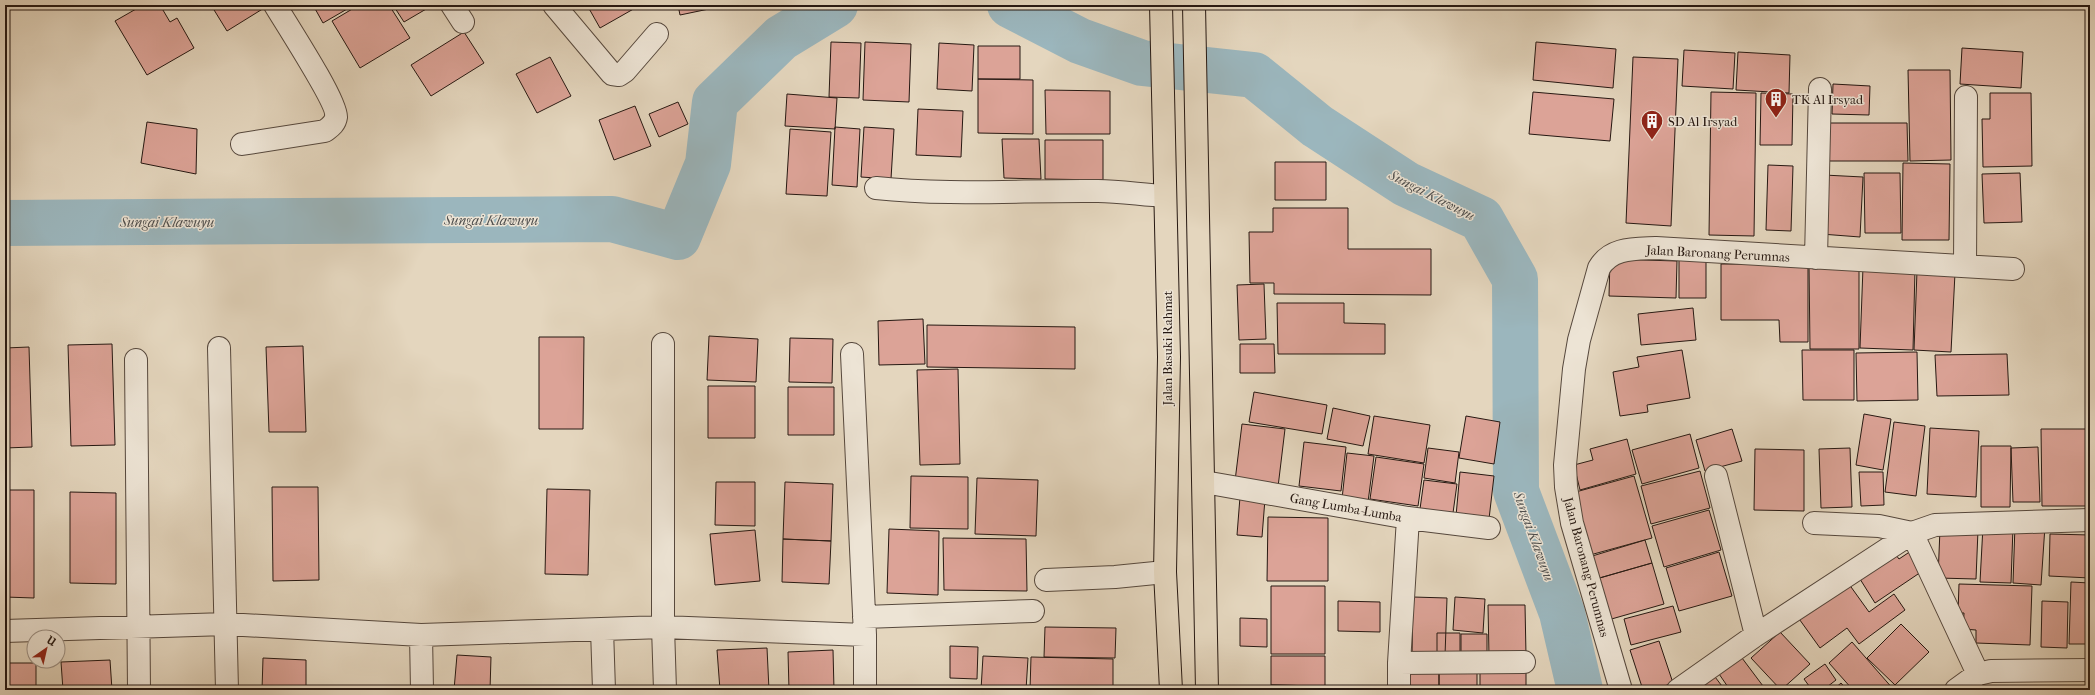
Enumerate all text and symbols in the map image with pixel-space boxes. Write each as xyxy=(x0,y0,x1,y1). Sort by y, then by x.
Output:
building icon: TK Al Irsyad xyxy=(1763,86,1789,119)
place label: TK Al Irsyad xyxy=(1792,92,1864,107)
building icon: SD Al Irsyad xyxy=(1639,108,1665,141)
place label: SD Al Irsyad xyxy=(1668,114,1738,129)
water label: Sungai Klawuyu xyxy=(1385,166,1478,225)
water label: Sungai Klawuyu xyxy=(443,212,538,229)
water label: Sungai Klawuyu xyxy=(119,214,214,231)
street label: Jalan Baronang Perumnas xyxy=(1645,242,1790,265)
street label: Jalan Basuki Rahmat xyxy=(1160,290,1175,406)
water label: Sungai Klawuyu xyxy=(1509,488,1558,584)
street label: Gang Lumba-Lumba xyxy=(1289,490,1404,525)
street label: Jalan Baronang Perumnas xyxy=(1560,495,1612,639)
north arrow xyxy=(26,629,66,669)
text: U xyxy=(43,633,59,649)

